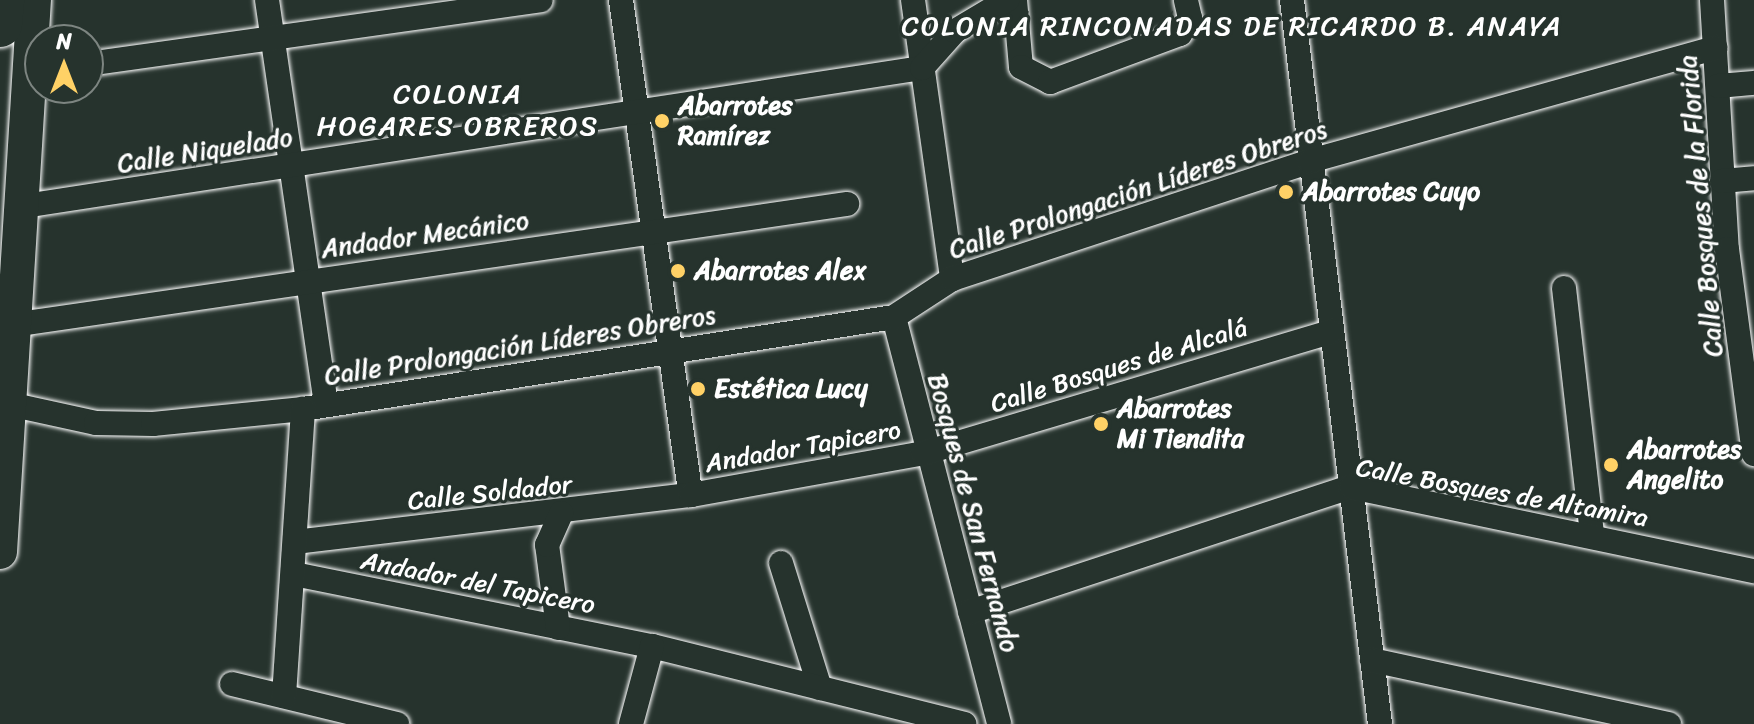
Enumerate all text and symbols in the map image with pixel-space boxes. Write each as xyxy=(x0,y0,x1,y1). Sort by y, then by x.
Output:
district label: COLONIA RINCONADAS DE RICARDO B. ANAYA xyxy=(905,9,1559,43)
text: N xyxy=(56,22,72,61)
north arrow xyxy=(24,24,104,104)
street label: Calle Bosques de la Florida xyxy=(1672,54,1730,358)
district label: COLONIA HOGARES OBREROS xyxy=(317,77,599,143)
place label: Abarrotes Ramírez xyxy=(678,90,793,152)
marker: Abarrotes Ramírez xyxy=(653,112,671,130)
street label: Calle Prolongación Líderes Obreros xyxy=(944,114,1332,266)
street label: Calle Niquelado xyxy=(116,122,294,180)
place label: Abarrotes Cuyo xyxy=(1302,176,1480,208)
marker: Abarrotes Cuyo xyxy=(1277,183,1295,201)
street label: Andador Mecánico xyxy=(319,205,531,265)
place label: Abarrotes Alex xyxy=(694,255,867,287)
marker: Abarrotes Alex xyxy=(669,262,687,280)
street label: Calle Prolongación Líderes Obreros xyxy=(321,299,719,393)
street label: Calle Bosques de Alcalá xyxy=(987,312,1251,420)
street label: Bosques de San Fernando xyxy=(921,370,1025,656)
place label: Estética Lucy xyxy=(714,373,868,405)
marker: Estética Lucy xyxy=(689,380,707,398)
place label: Abarrotes Mi Tiendita xyxy=(1117,393,1246,454)
street label: Andador Tapicero xyxy=(703,414,903,480)
marker: Abarrotes Mi Tiendita xyxy=(1092,415,1110,433)
place label: Abarrotes Angelito xyxy=(1627,434,1742,496)
street label: Calle Bosques de Altamira xyxy=(1354,452,1650,534)
marker: Abarrotes Angelito xyxy=(1602,456,1620,474)
street label: Calle Soldador xyxy=(406,469,574,517)
street label: Andador del Tapicero xyxy=(358,545,598,621)

